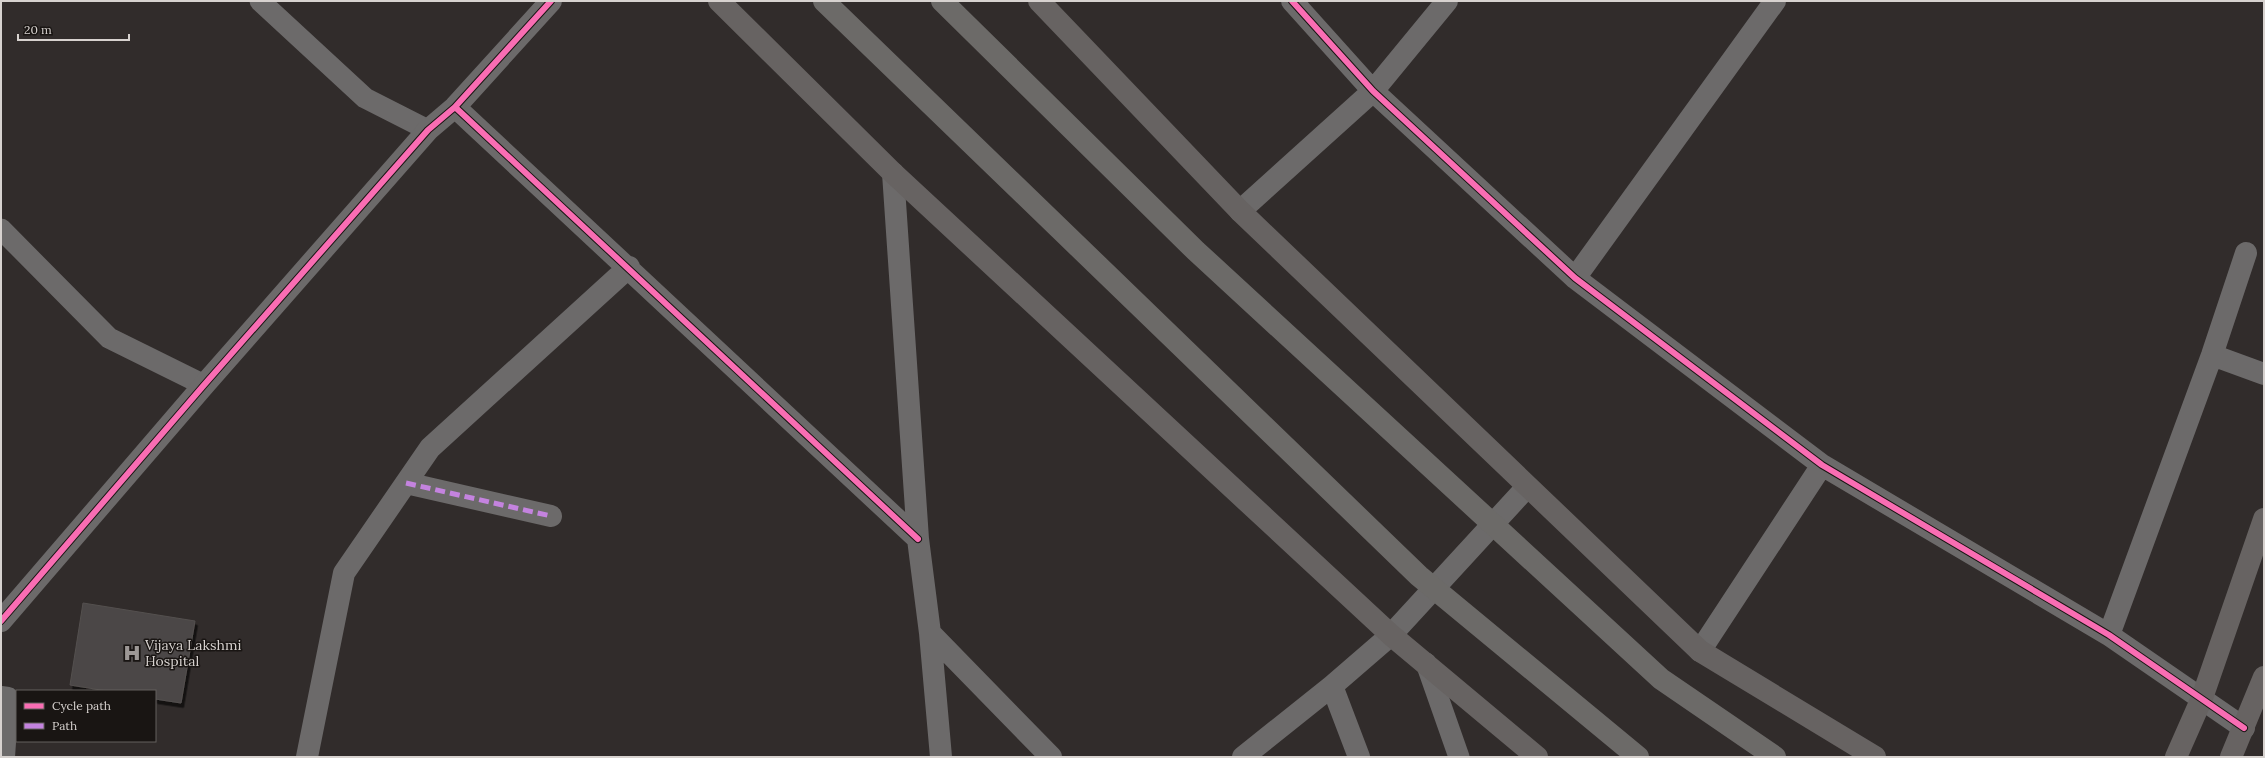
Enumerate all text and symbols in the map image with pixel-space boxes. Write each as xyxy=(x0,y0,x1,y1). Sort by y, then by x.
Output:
scale bar xyxy=(18,16,129,42)
text: 20 m xyxy=(24,22,52,37)
place label: Vijaya Lakshmi Hospital xyxy=(144,636,241,670)
hospital icon: Vijaya Lakshmi Hospital xyxy=(122,643,142,663)
legend xyxy=(16,690,156,742)
text: Cycle path xyxy=(52,698,111,713)
text: Path xyxy=(52,718,77,733)

